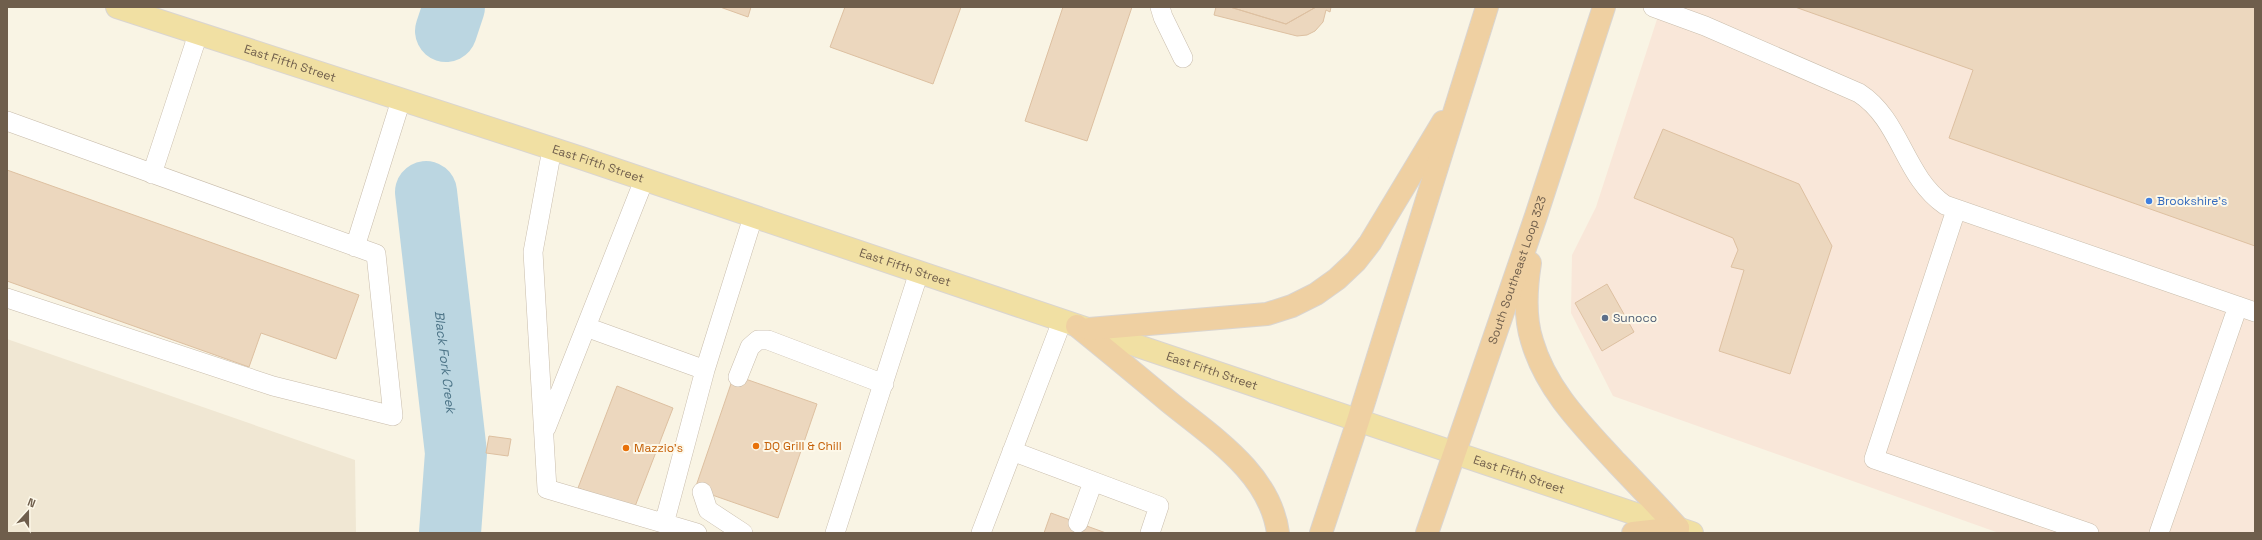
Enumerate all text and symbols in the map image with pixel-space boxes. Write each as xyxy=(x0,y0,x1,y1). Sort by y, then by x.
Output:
street label: East Fifth Street xyxy=(242,41,338,86)
street label: East Fifth Street xyxy=(550,141,646,187)
place label: Brookshire's xyxy=(2157,193,2227,209)
street label: South Southeast Loop 323 xyxy=(1484,194,1550,346)
marker: Brookshire's xyxy=(2144,196,2154,206)
street label: East Fifth Street xyxy=(857,245,953,290)
water label: Black Fork Creek xyxy=(431,310,460,416)
place label: Sunoco xyxy=(1613,310,1657,326)
marker: Sunoco xyxy=(1600,313,1610,323)
street label: East Fifth Street xyxy=(1164,348,1260,394)
place label: DQ Grill & Chill xyxy=(764,438,842,454)
place label: Mazzio's xyxy=(634,440,683,456)
marker: DQ Grill & Chill xyxy=(751,441,761,451)
marker: Mazzio's xyxy=(621,443,631,453)
street label: East Fifth Street xyxy=(1471,452,1567,498)
north arrow xyxy=(8,492,48,532)
text: N xyxy=(26,495,38,511)

